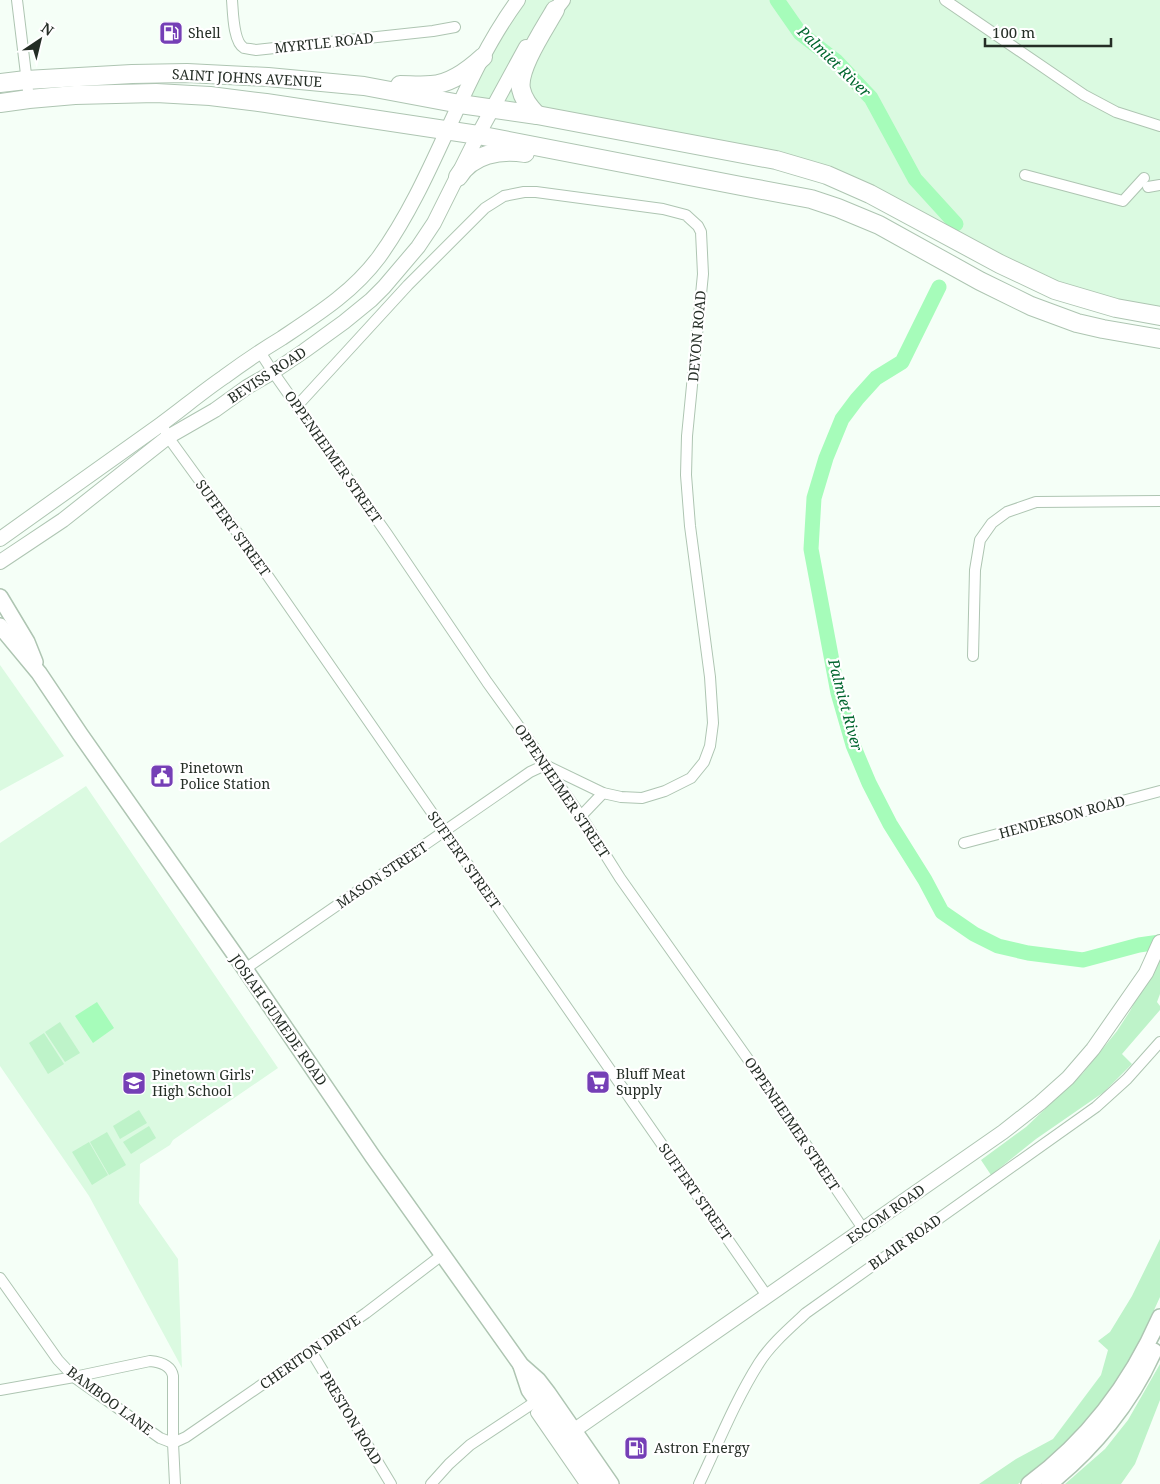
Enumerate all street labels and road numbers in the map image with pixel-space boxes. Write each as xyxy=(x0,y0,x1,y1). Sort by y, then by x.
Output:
street label: MYRTLE ROAD xyxy=(273,28,374,57)
street label: SAINT JOHNS AVENUE xyxy=(172,64,323,91)
street label: DEVON ROAD xyxy=(683,290,710,382)
street label: BEVISS ROAD xyxy=(224,342,310,407)
street label: OPPENHEIMER STREET xyxy=(280,387,387,527)
street label: SUFFERT STREET xyxy=(192,476,275,580)
street label: OPPENHEIMER STREET xyxy=(511,720,615,862)
street label: HENDERSON ROAD xyxy=(997,791,1127,843)
street label: SUFFERT STREET xyxy=(424,807,505,913)
street label: MASON STREET xyxy=(332,837,432,912)
street label: JOSIAH GUMEDE ROAD xyxy=(226,949,332,1089)
street label: OPPENHEIMER STREET xyxy=(741,1053,845,1195)
street label: SUFFERT STREET xyxy=(655,1139,736,1245)
street label: ESCOM ROAD xyxy=(843,1180,928,1248)
street label: BLAIR ROAD xyxy=(865,1209,945,1274)
street label: CHERITON DRIVE xyxy=(256,1310,364,1393)
street label: BAMBOO LANE xyxy=(63,1362,158,1439)
street label: PRESTON ROAD xyxy=(316,1368,387,1468)

